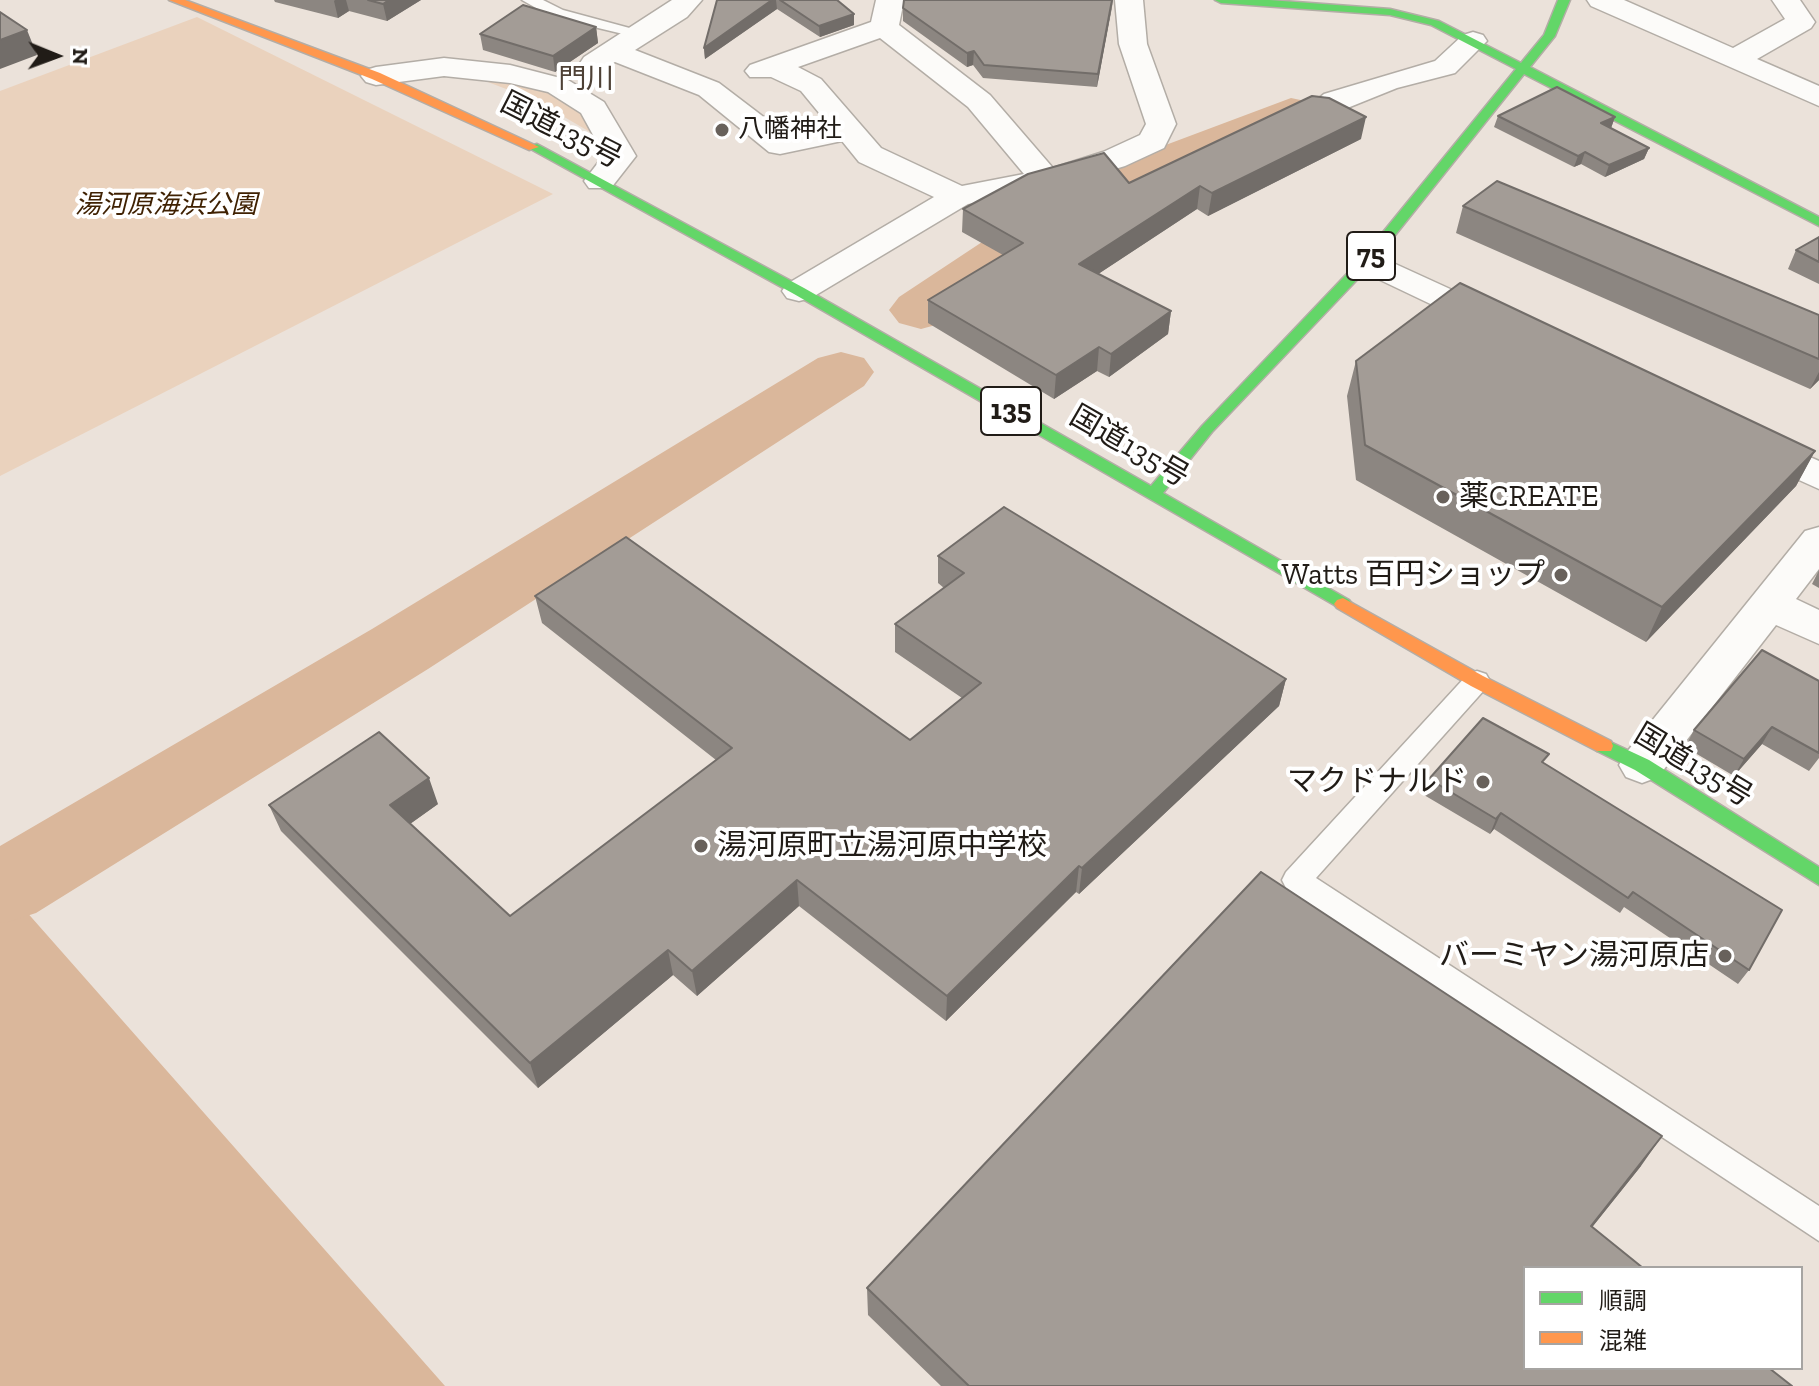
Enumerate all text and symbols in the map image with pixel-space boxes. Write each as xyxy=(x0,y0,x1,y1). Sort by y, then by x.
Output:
north arrow xyxy=(16,16,96,96)
text: N xyxy=(67,48,94,65)
district label: 門川 xyxy=(558,63,614,97)
street label: 国道135号 xyxy=(494,85,628,177)
place label: 八幡神社 xyxy=(738,114,842,146)
marker: 八幡神社 xyxy=(713,121,731,139)
park label: 湯河原海浜公園 xyxy=(75,190,257,222)
road number: 75 xyxy=(1347,232,1395,280)
road number: 135 xyxy=(981,387,1041,435)
street label: 国道135号 xyxy=(1063,399,1195,495)
place label: 薬CREATE xyxy=(1459,479,1599,515)
marker: 薬CREATE xyxy=(1434,488,1452,506)
place label: Watts 百円ショップ xyxy=(1282,557,1545,593)
marker: Watts 百円ショップ xyxy=(1552,566,1570,584)
street label: 国道135号 xyxy=(1627,717,1759,815)
place label: マクドナルド xyxy=(1287,764,1467,800)
marker: マクドナルド xyxy=(1474,773,1492,791)
place label: 湯河原町立湯河原中学校 xyxy=(717,828,1047,864)
marker: 湯河原町立湯河原中学校 xyxy=(692,837,710,855)
place label: バーミヤン湯河原店 xyxy=(1439,938,1709,974)
marker: バーミヤン湯河原店 xyxy=(1716,947,1734,965)
legend xyxy=(1523,1266,1803,1370)
text: 順調 xyxy=(1599,1286,1647,1315)
text: 混雑 xyxy=(1599,1326,1647,1355)

